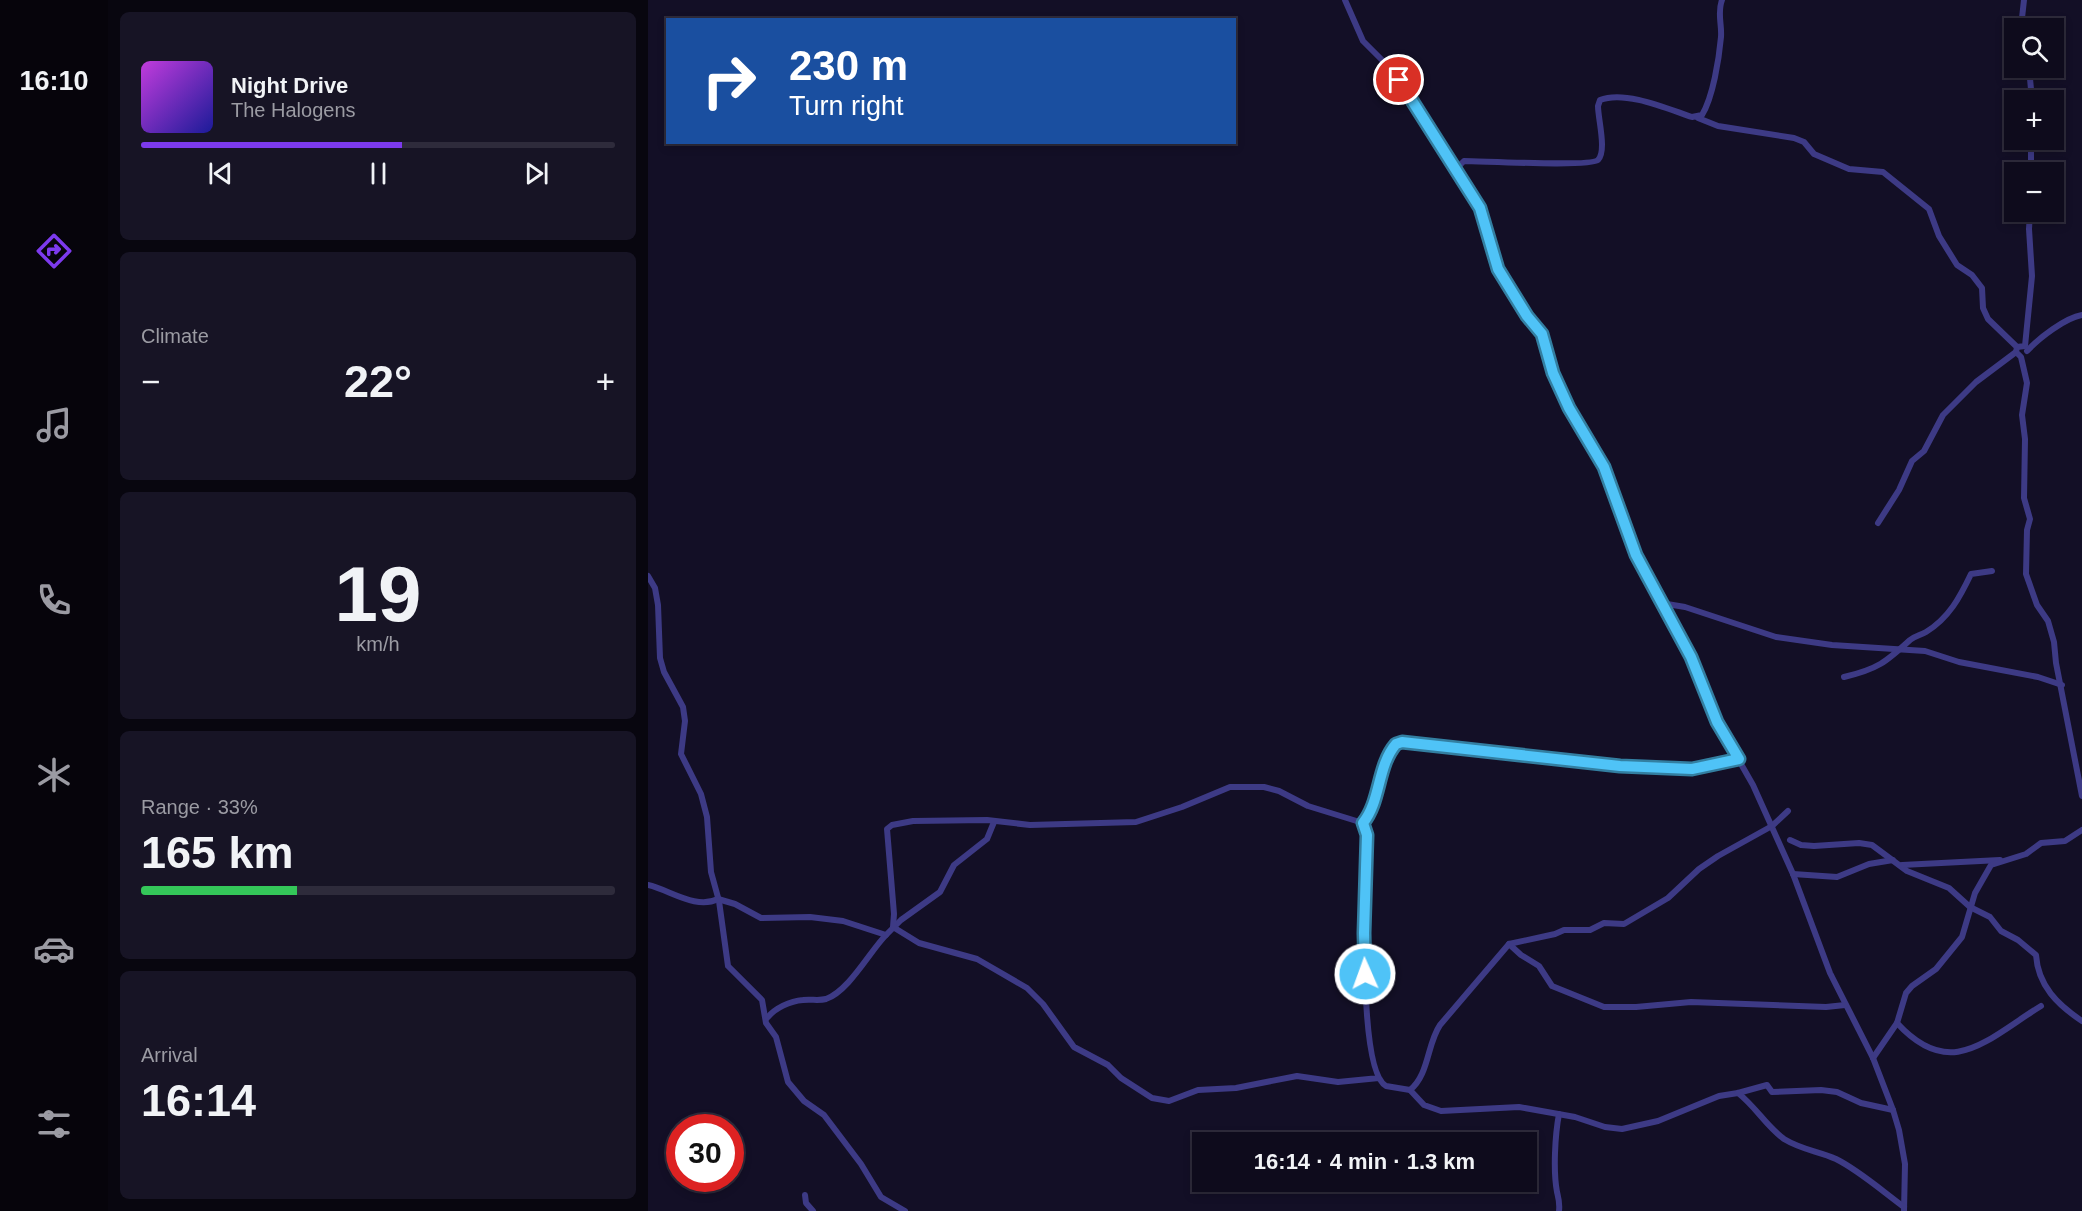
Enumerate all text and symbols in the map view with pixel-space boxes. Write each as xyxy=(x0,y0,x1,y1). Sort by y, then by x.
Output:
map controls xyxy=(2004,18,2064,222)
button: search xyxy=(2004,18,2064,78)
icon: right xyxy=(690,42,768,120)
text: 230 m xyxy=(789,42,908,89)
pin xyxy=(1373,54,1424,105)
icon: arrive xyxy=(1382,63,1415,96)
text: 16:10 xyxy=(19,66,89,96)
text: Night Drive xyxy=(231,73,348,98)
button: + xyxy=(2004,90,2064,150)
text: Turn right xyxy=(789,91,904,121)
text: The Halogens xyxy=(231,99,356,121)
icon: previous xyxy=(204,157,237,190)
icon: pause xyxy=(362,157,395,190)
icon: next xyxy=(520,157,553,190)
button: − xyxy=(2004,162,2064,222)
icon: directions xyxy=(33,230,75,272)
text: Climate xyxy=(141,325,209,347)
text: 22° xyxy=(344,356,412,407)
text: − xyxy=(141,363,160,400)
text: + xyxy=(596,363,615,400)
icon: music xyxy=(33,404,75,446)
text: 19 xyxy=(335,550,421,638)
icon: phone xyxy=(33,579,75,621)
text: km/h xyxy=(356,633,400,655)
icon: climate xyxy=(33,754,75,796)
text: Range · 33% xyxy=(141,796,258,818)
text: 165 km xyxy=(141,827,294,878)
icon: car xyxy=(33,928,75,970)
position arrow xyxy=(1333,942,1397,1006)
text: Arrival xyxy=(141,1044,198,1066)
text: 16:14 xyxy=(141,1075,256,1126)
icon: filters xyxy=(33,1103,75,1145)
speed limit sign: 30 xyxy=(666,1114,744,1192)
text: 16:14 · 4 min · 1.3 km xyxy=(1254,1149,1475,1174)

